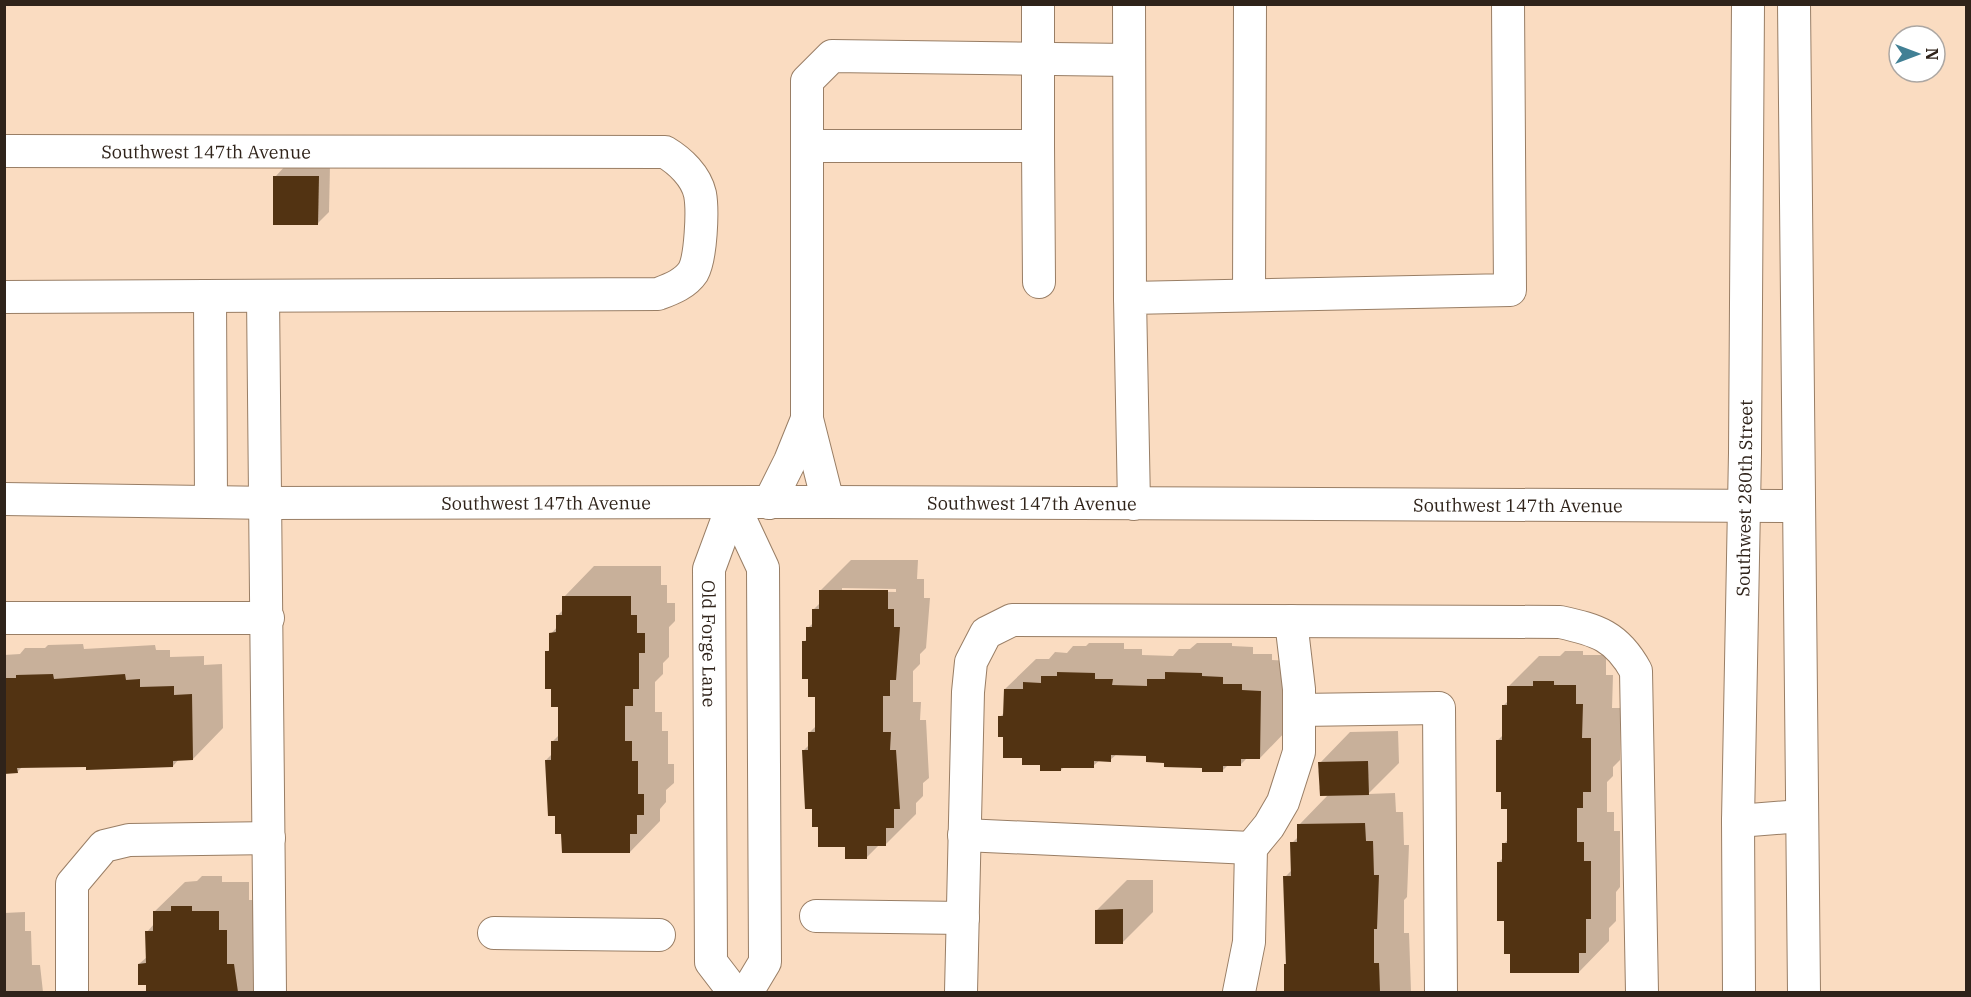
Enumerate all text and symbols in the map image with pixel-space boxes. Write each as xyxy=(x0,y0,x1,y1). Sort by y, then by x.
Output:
north arrow xyxy=(1887,24,1947,84)
text: N xyxy=(1922,48,1942,60)
street label: Southwest 147th Avenue xyxy=(101,140,311,163)
street label: Southwest 280th Street xyxy=(1731,400,1757,597)
street label: Southwest 147th Avenue xyxy=(441,491,651,514)
street label: Southwest 147th Avenue xyxy=(927,491,1137,515)
street label: Southwest 147th Avenue xyxy=(1413,493,1623,517)
street label: Old Forge Lane xyxy=(698,580,721,707)

